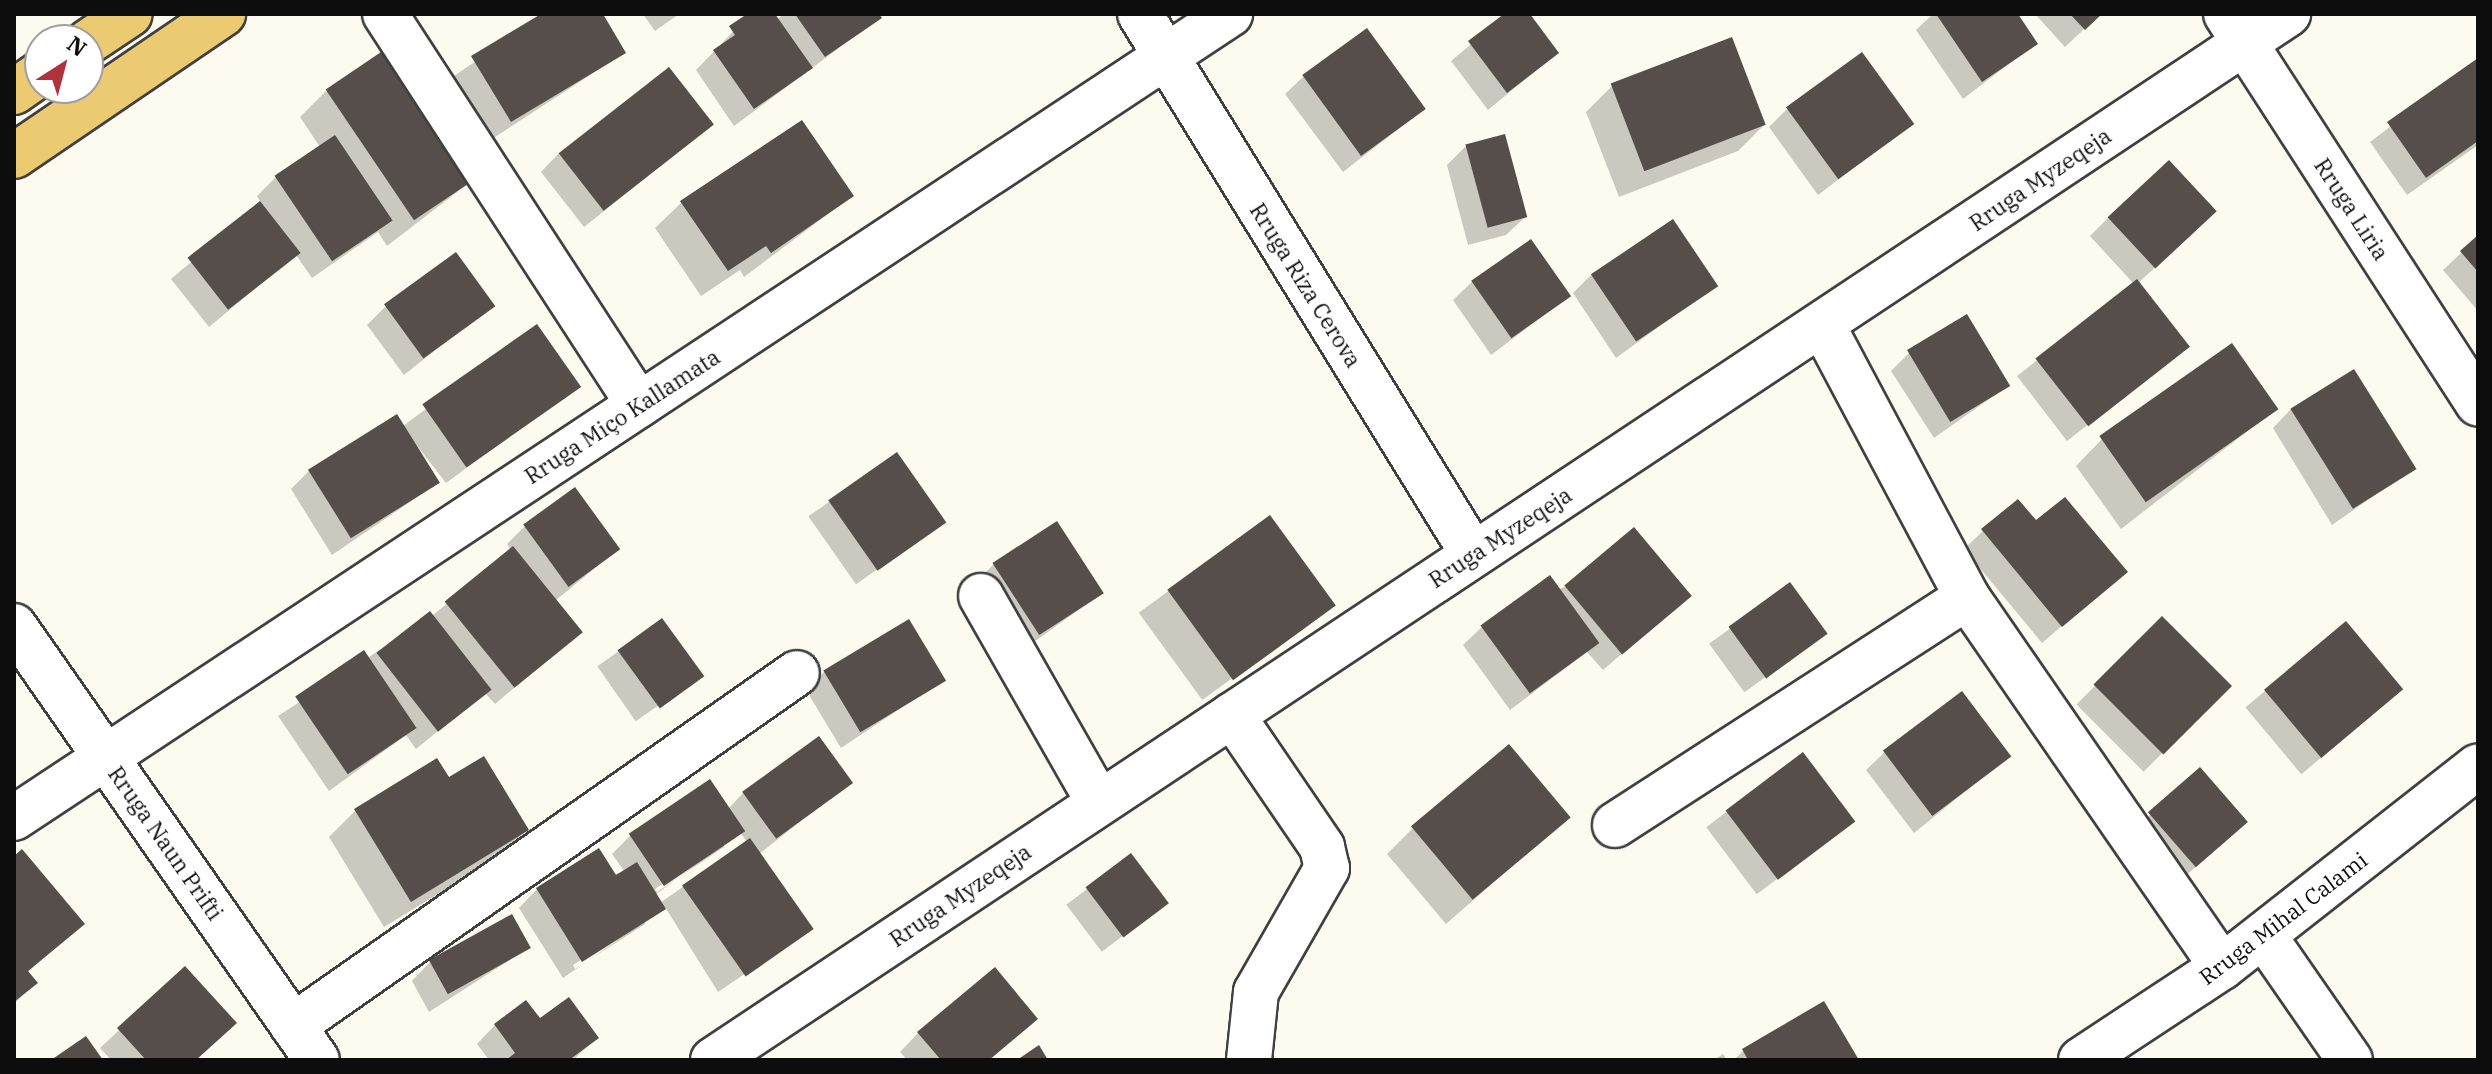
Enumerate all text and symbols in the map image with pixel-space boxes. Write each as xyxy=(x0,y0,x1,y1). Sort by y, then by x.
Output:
north arrow xyxy=(24,24,104,104)
text: N xyxy=(62,29,93,63)
street label: Rruga Myzeqeja xyxy=(1964,122,2116,236)
street label: Rruga Liria xyxy=(2309,153,2395,265)
street label: Rruga Riza Cerova xyxy=(1245,198,1367,372)
street label: Rruga Miço Kallamata xyxy=(519,343,725,489)
street label: Rruga Myzeqeja xyxy=(1424,481,1576,593)
street label: Rruga Naun Prifti xyxy=(103,761,229,925)
street label: Rruga Myzeqeja xyxy=(884,838,1036,952)
street label: Rruga Mihal Calami xyxy=(2194,846,2372,990)

